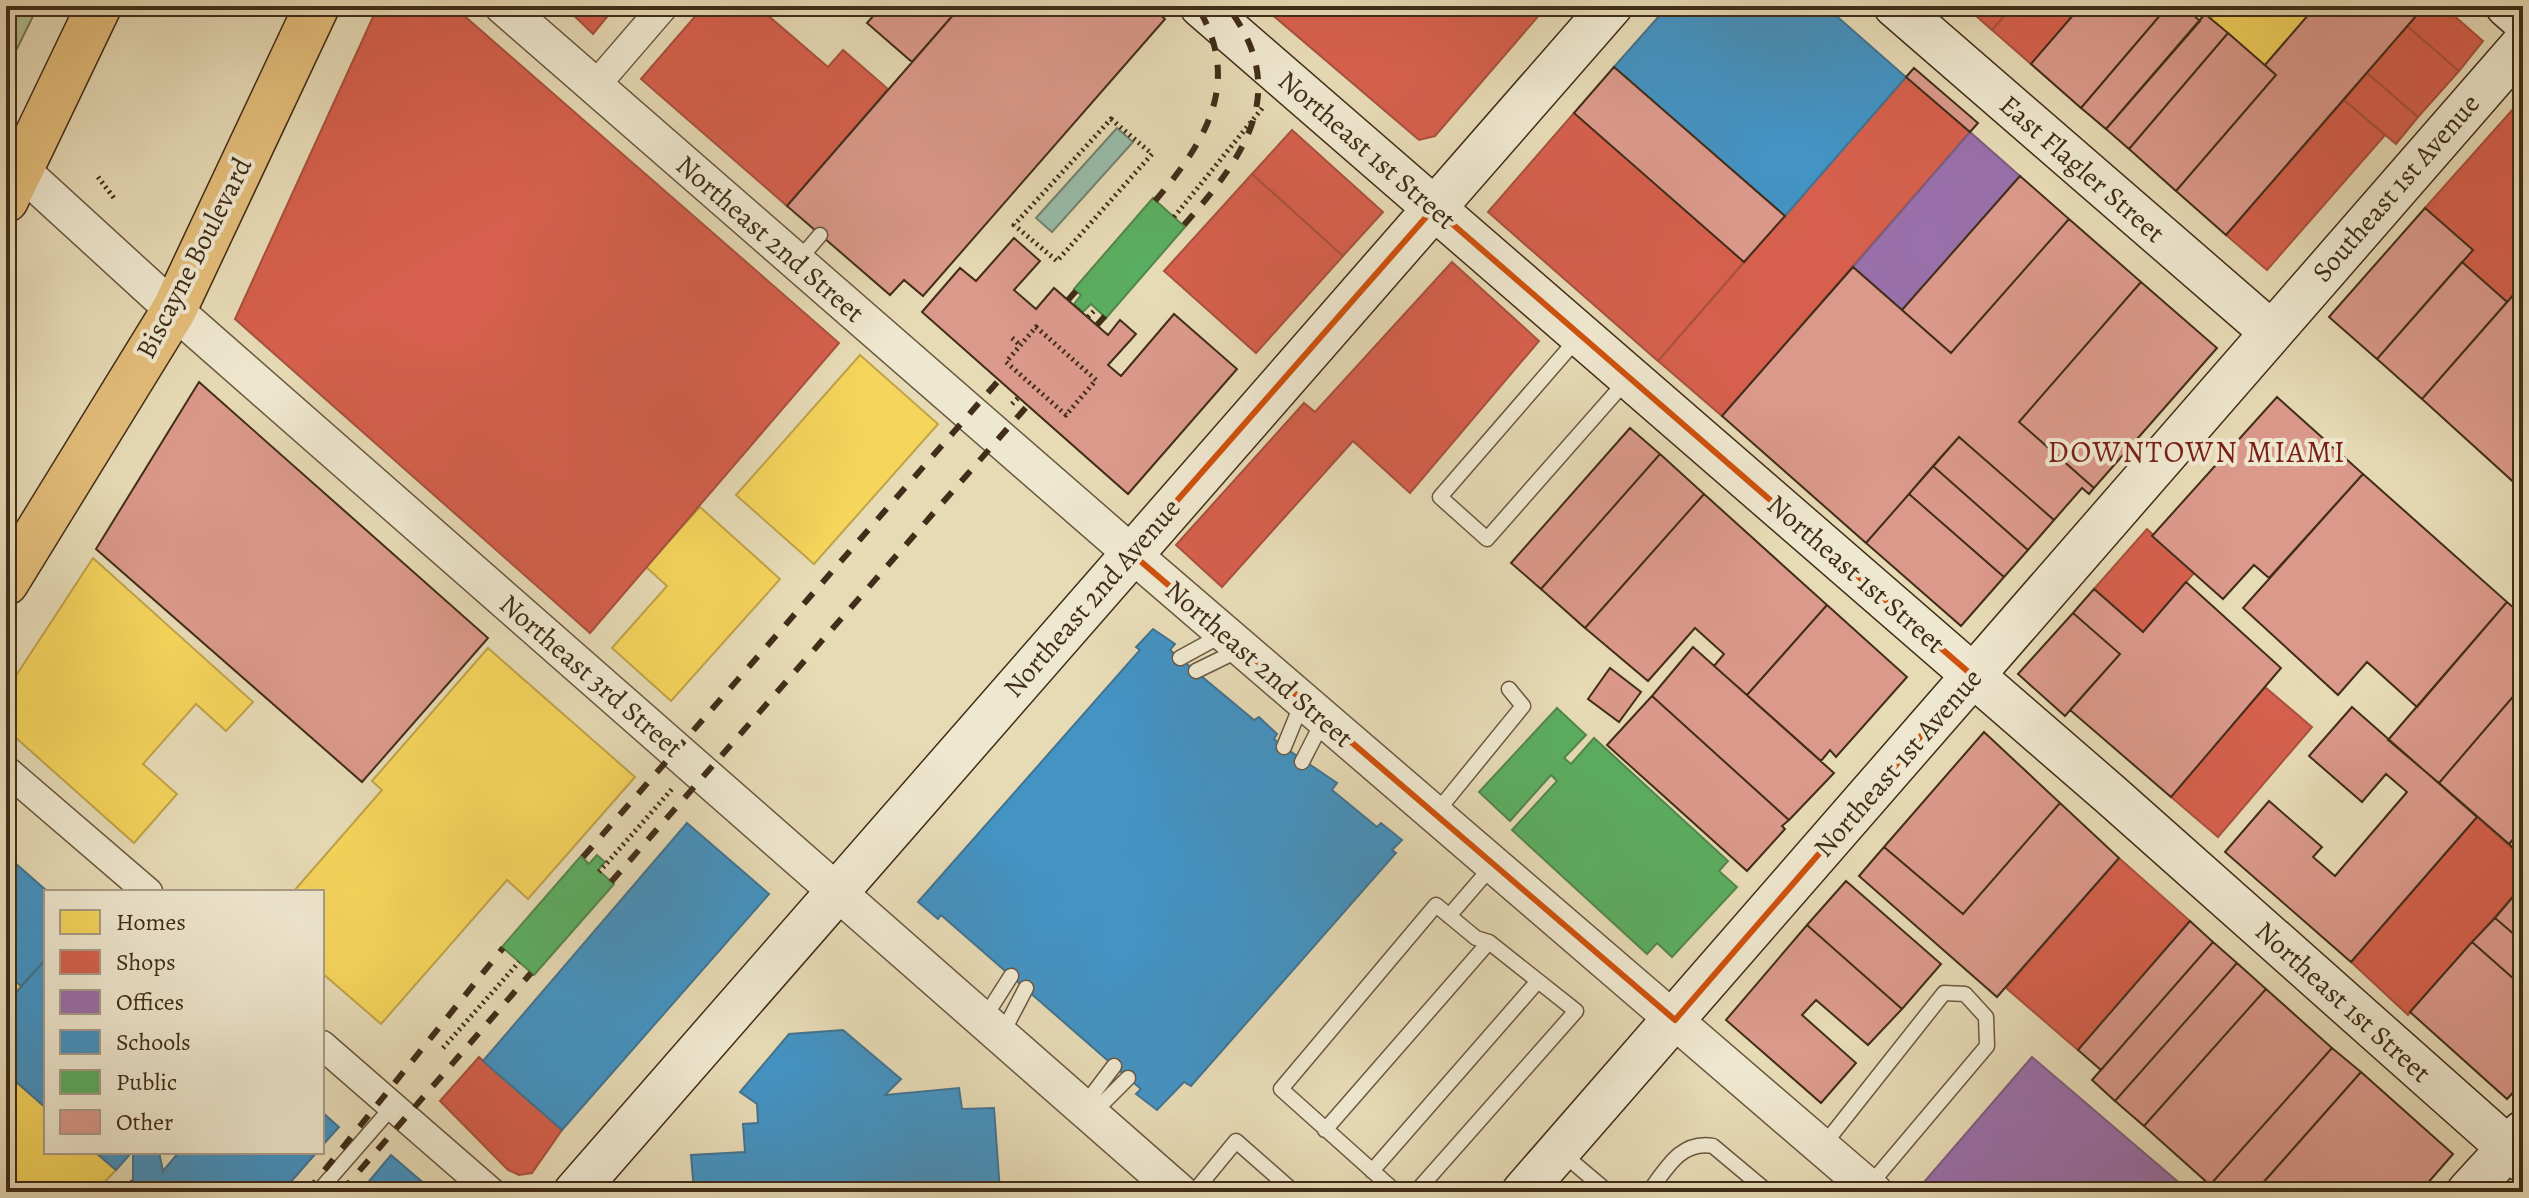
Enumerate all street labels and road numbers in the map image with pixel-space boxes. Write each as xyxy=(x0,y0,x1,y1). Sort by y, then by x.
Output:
street label: Northeast 1st Street xyxy=(1270,62,1464,238)
street label: East Flagler Street xyxy=(1991,86,2173,252)
street label: Southeast 1st Avenue xyxy=(2304,86,2488,290)
street label: Northeast 2nd Street xyxy=(668,147,872,331)
street label: Biscayne Boulevard xyxy=(127,150,262,365)
street label: Northeast 1st Street xyxy=(1759,486,1953,662)
street label: Northeast 2nd Avenue xyxy=(995,490,1189,706)
street label: Northeast 2nd Street xyxy=(1157,572,1361,756)
street label: Northeast 3rd Street xyxy=(491,586,691,766)
street label: Northeast 1st Avenue xyxy=(1805,660,1991,866)
street label: Northeast 1st Street xyxy=(2247,913,2439,1091)

